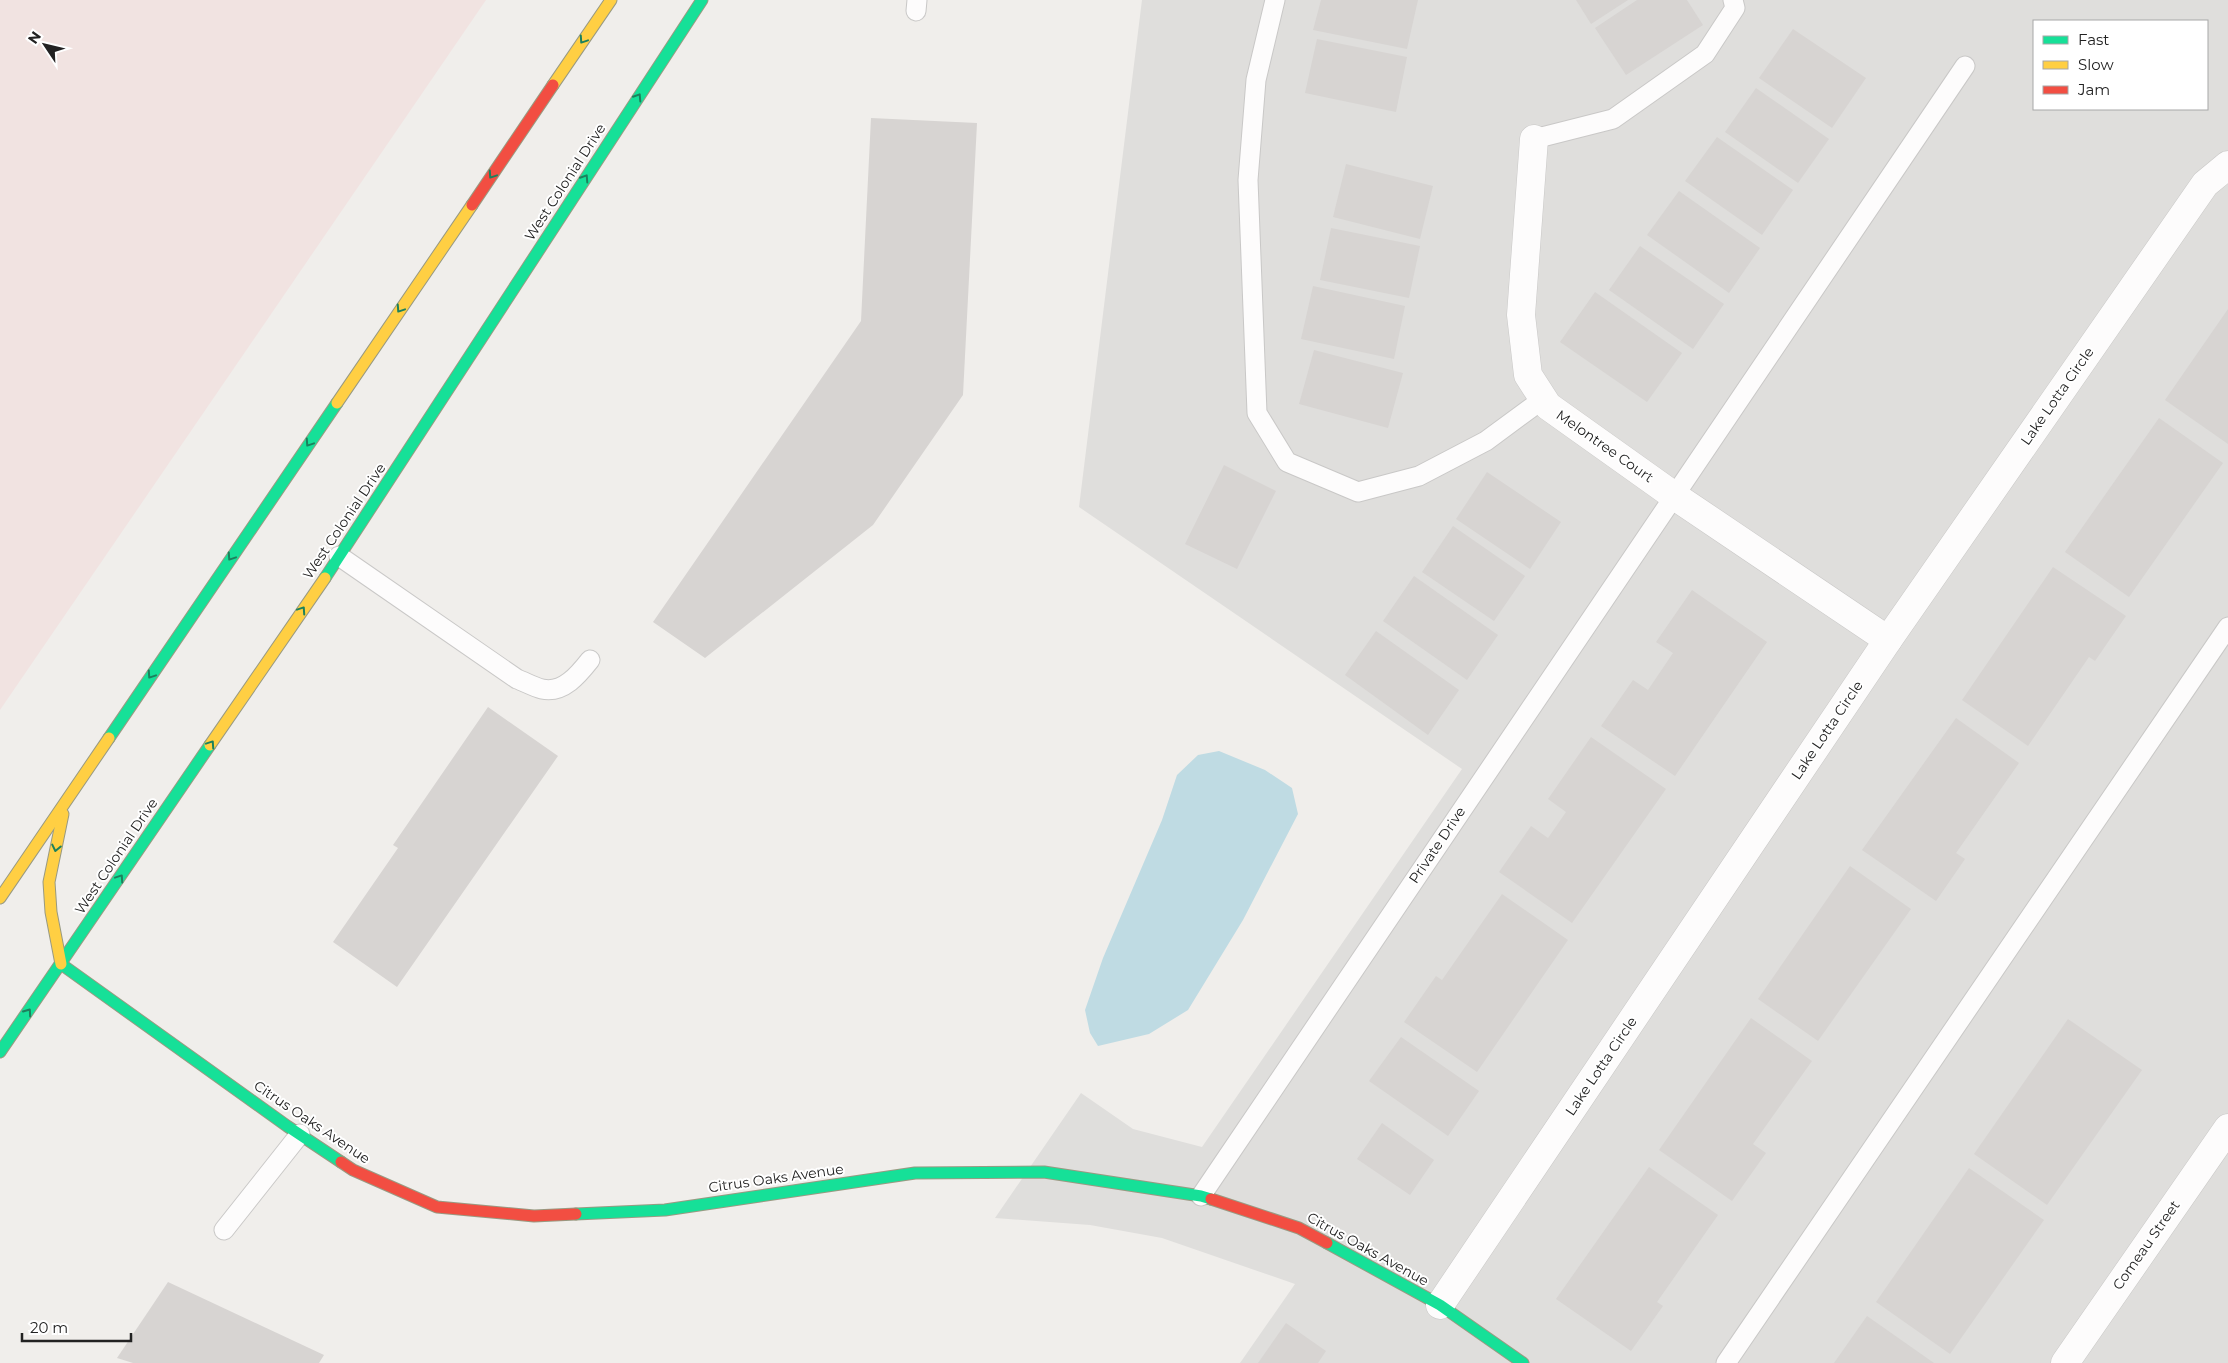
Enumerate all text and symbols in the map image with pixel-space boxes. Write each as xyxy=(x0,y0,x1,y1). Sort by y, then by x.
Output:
north arrow xyxy=(20,20,70,70)
legend xyxy=(2033,20,2208,110)
text: N xyxy=(24,28,45,47)
text: Fast xyxy=(2078,30,2109,49)
one-way arrow xyxy=(580,35,590,44)
text: Slow xyxy=(2078,55,2114,74)
text: Jam xyxy=(2077,80,2110,99)
one-way arrow xyxy=(632,94,641,103)
street label: West Colonial Drive xyxy=(520,120,610,244)
one-way arrow xyxy=(489,169,498,178)
one-way arrow xyxy=(579,175,588,184)
one-way arrow xyxy=(397,304,407,313)
street label: Lake Lotta Circle xyxy=(2016,343,2098,449)
street label: Melontree Court xyxy=(1553,406,1657,486)
one-way arrow xyxy=(306,437,315,447)
street label: West Colonial Drive xyxy=(299,460,389,582)
one-way arrow xyxy=(228,552,237,561)
one-way arrow xyxy=(296,606,306,615)
one-way arrow xyxy=(148,669,157,679)
street label: Lake Lotta Circle xyxy=(1787,677,1867,783)
one-way arrow xyxy=(205,740,214,750)
street label: West Colonial Drive xyxy=(71,795,161,917)
street label: Private Drive xyxy=(1405,803,1469,887)
one-way arrow xyxy=(51,844,61,853)
one-way arrow xyxy=(114,875,123,884)
one-way arrow xyxy=(22,1009,31,1018)
street label: Lake Lotta Circle xyxy=(1561,1013,1641,1119)
street label: Citrus Oaks Avenue xyxy=(250,1076,374,1168)
street label: Citrus Oaks Avenue xyxy=(707,1160,845,1196)
street label: Comeau Street xyxy=(2108,1197,2184,1293)
street label: Citrus Oaks Avenue xyxy=(1304,1208,1432,1290)
scale bar xyxy=(22,1310,131,1342)
text: 20 m xyxy=(30,1318,68,1337)

